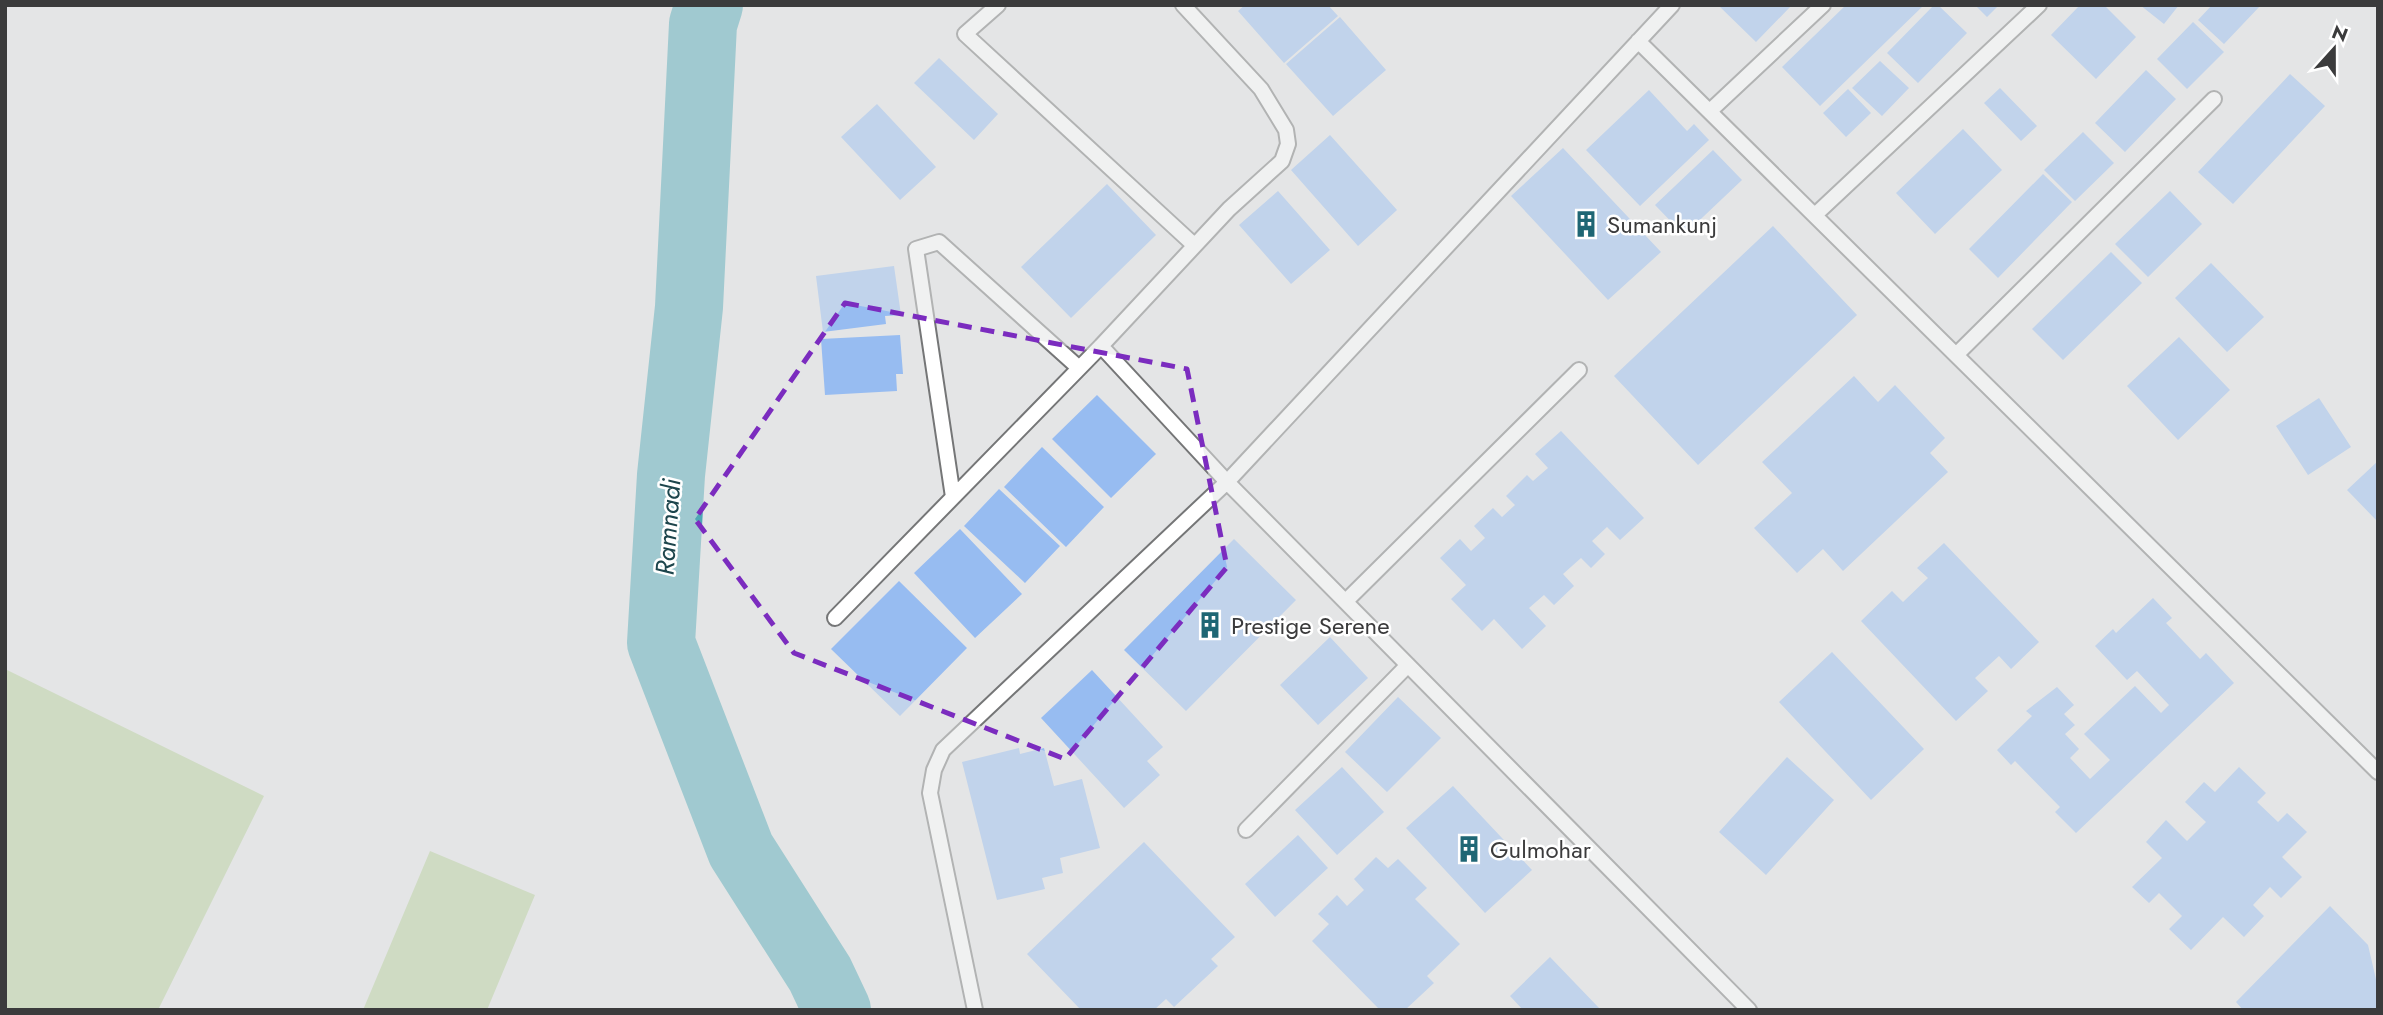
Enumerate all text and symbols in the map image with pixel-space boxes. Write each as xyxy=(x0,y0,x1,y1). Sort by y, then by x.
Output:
north arrow xyxy=(2299,14,2369,84)
text: N xyxy=(2328,18,2352,49)
place label: Sumankunj xyxy=(1607,207,1717,242)
building icon: Sumankunj xyxy=(1571,209,1601,239)
water label: Ramnadi xyxy=(646,477,690,577)
place label: Prestige Serene xyxy=(1231,608,1390,643)
building icon: Prestige Serene xyxy=(1195,610,1225,640)
place label: Gulmohar xyxy=(1490,832,1592,867)
building icon: Gulmohar xyxy=(1454,834,1484,864)

